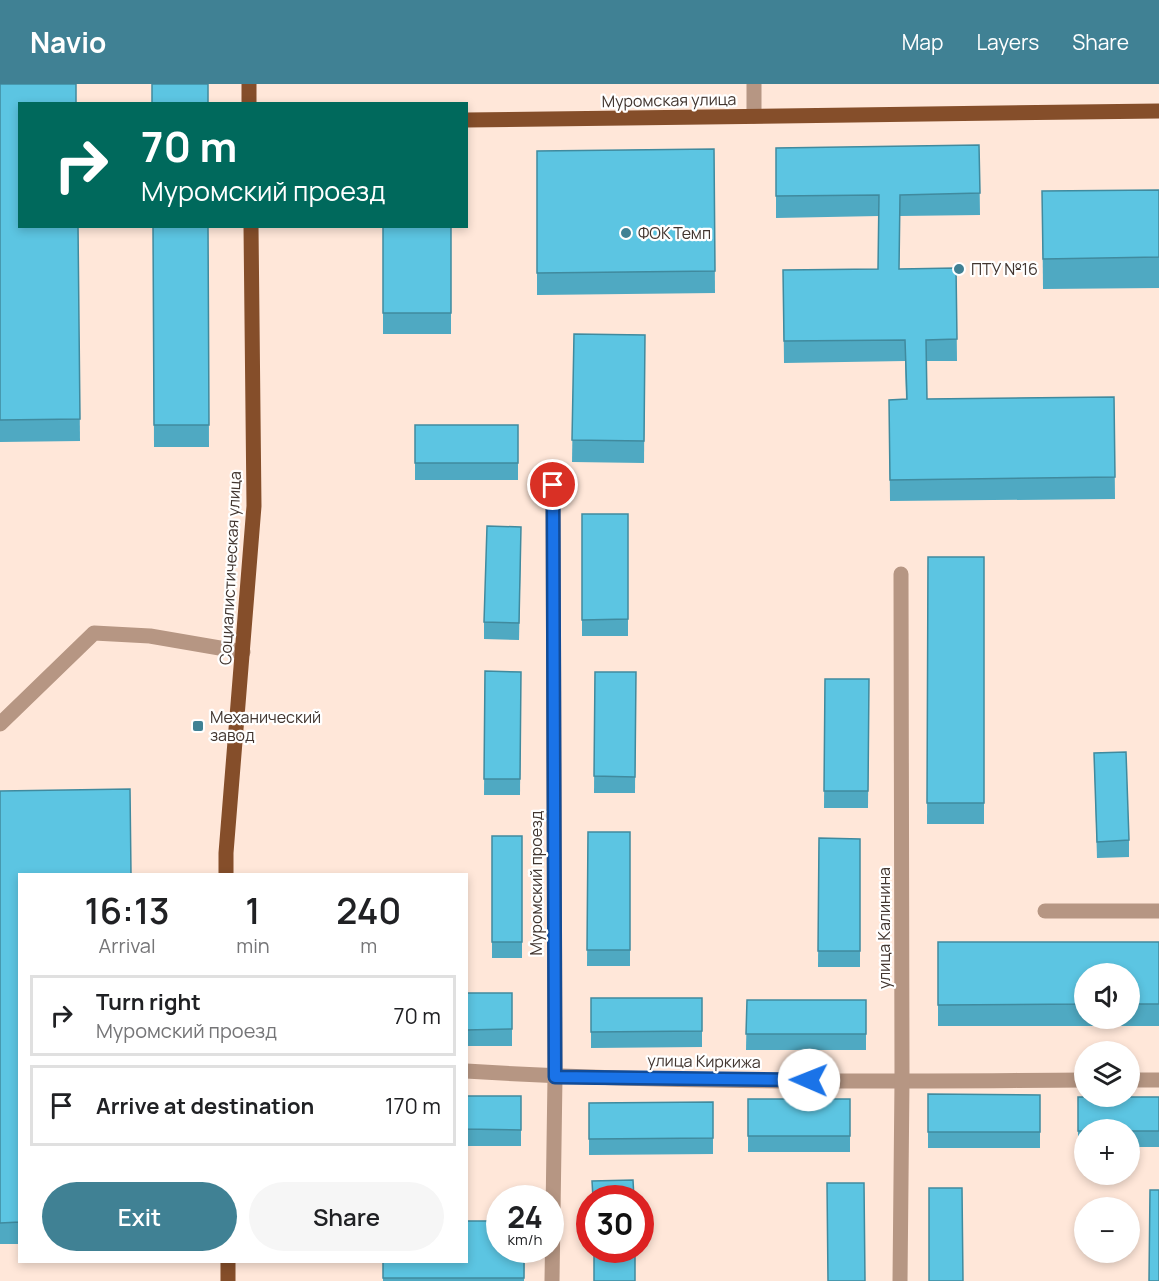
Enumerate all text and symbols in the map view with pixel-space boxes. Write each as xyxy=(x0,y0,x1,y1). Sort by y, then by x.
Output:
text: Navio xyxy=(30,23,106,61)
text: Map xyxy=(902,28,943,56)
text: Layers xyxy=(976,28,1039,56)
text: Share xyxy=(1072,28,1129,56)
street label: Муромская улица xyxy=(601,88,737,112)
text: 70 m xyxy=(141,117,237,175)
icon: right xyxy=(42,126,120,204)
text: Муромский проезд xyxy=(141,172,385,209)
place label: ФОК Темп xyxy=(638,222,711,244)
marker: ФОК Темп xyxy=(619,226,633,240)
place label: ПТУ №16 xyxy=(971,258,1038,280)
marker: ПТУ №16 xyxy=(952,262,966,276)
pin xyxy=(527,459,578,510)
icon: arrive xyxy=(536,468,569,501)
street label: Социалистическая улица xyxy=(214,471,246,665)
place label: Механический завод xyxy=(210,706,321,746)
marker: Механический завод xyxy=(191,719,205,733)
street label: Муромский проезд xyxy=(525,810,547,955)
street label: улица Калинина xyxy=(873,867,895,989)
text: 16:13 xyxy=(85,886,170,935)
text: 1 xyxy=(245,886,261,935)
text: 240 xyxy=(336,886,401,935)
text: Arrival xyxy=(99,932,156,959)
text: min xyxy=(236,932,270,959)
text: m xyxy=(360,932,377,959)
map controls xyxy=(1074,963,1140,1263)
button: sound xyxy=(1074,963,1140,1029)
text: Turn right xyxy=(96,987,201,1017)
icon: right xyxy=(45,999,78,1032)
text: 70 m xyxy=(393,1001,441,1031)
text: Муромский проезд xyxy=(96,1017,277,1044)
button: layers xyxy=(1074,1041,1140,1107)
position arrow xyxy=(777,1048,841,1112)
street label: улица Киркижа xyxy=(647,1049,761,1073)
icon: arrive xyxy=(45,1089,78,1122)
text: Arrive at destination xyxy=(96,1091,314,1121)
text: 170 m xyxy=(385,1091,441,1121)
button: + xyxy=(1074,1119,1140,1185)
button: Exit xyxy=(42,1182,237,1251)
button: Share xyxy=(249,1182,444,1251)
speed limit sign: 30 xyxy=(576,1185,654,1263)
text: 24 xyxy=(507,1196,543,1237)
button: − xyxy=(1074,1197,1140,1263)
text: km/h xyxy=(508,1229,542,1250)

